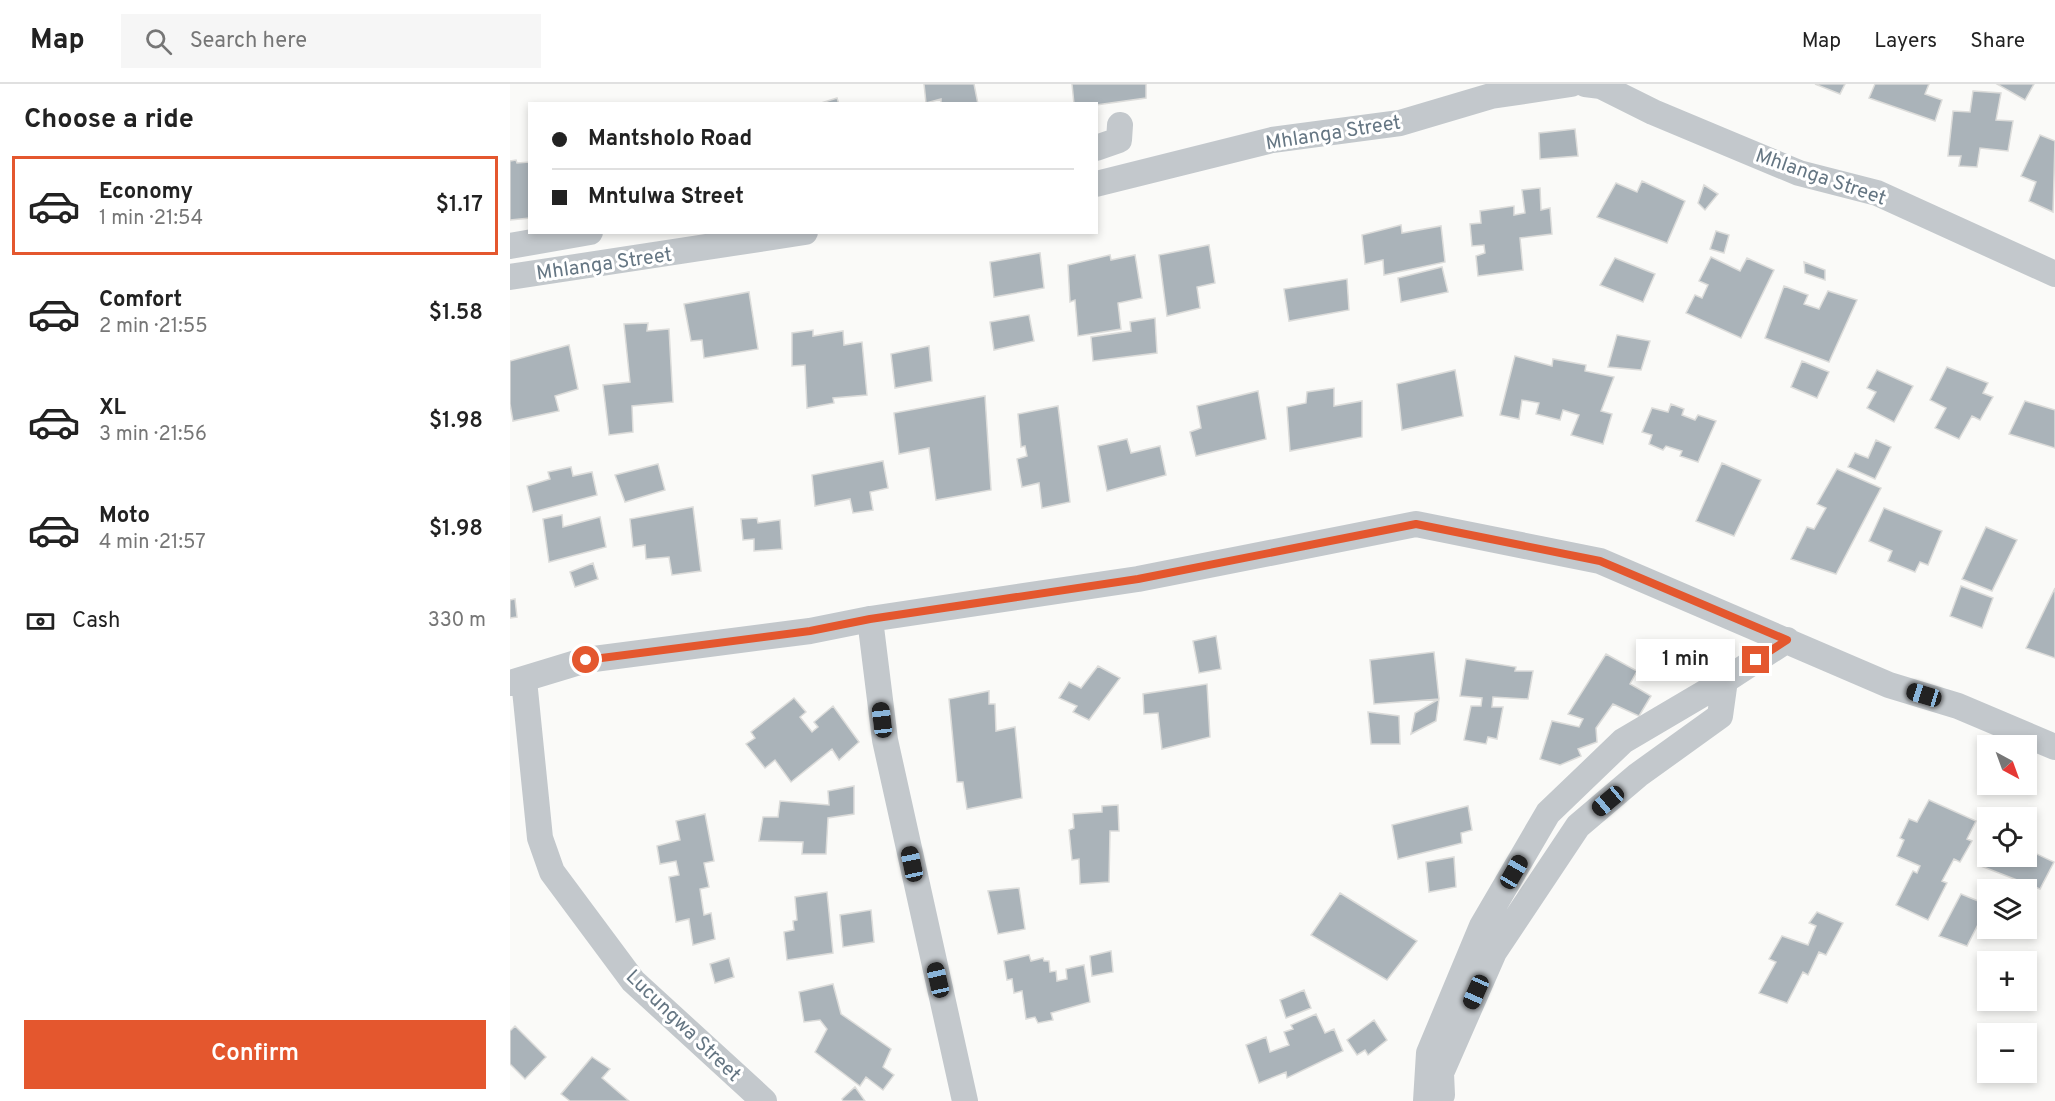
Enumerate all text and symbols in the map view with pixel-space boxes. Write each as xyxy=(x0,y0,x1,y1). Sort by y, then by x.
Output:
search box xyxy=(121,14,541,68)
text: Map xyxy=(30,23,85,59)
icon: search xyxy=(142,25,175,58)
text: Search here xyxy=(190,28,307,55)
text: Map xyxy=(1802,28,1841,55)
text: Layers xyxy=(1874,28,1937,55)
text: Share xyxy=(1970,28,2025,55)
text: Choose a ride xyxy=(24,103,194,137)
street label: Mhlanga Street xyxy=(1264,110,1403,158)
text: Mantsholo Road xyxy=(588,126,752,153)
street label: Mhlanga Street xyxy=(1752,143,1889,212)
icon: car xyxy=(27,179,81,233)
text: Economy xyxy=(99,179,193,206)
text: Mntulwa Street xyxy=(588,184,744,211)
text: $1.17 xyxy=(436,192,483,219)
text: 1 min · 21:54 xyxy=(99,206,203,232)
street label: Mhlanga Street xyxy=(535,243,674,287)
icon: car xyxy=(27,287,81,341)
text: Comfort xyxy=(99,287,182,314)
text: $1.58 xyxy=(429,300,483,327)
text: 2 min · 21:55 xyxy=(99,314,208,340)
icon: car xyxy=(27,395,81,449)
text: XL xyxy=(99,395,126,422)
text: $1.98 xyxy=(429,408,483,435)
text: 3 min · 21:56 xyxy=(99,422,207,448)
icon: car xyxy=(27,503,81,557)
text: Moto xyxy=(99,503,150,530)
text: $1.98 xyxy=(429,516,483,543)
text: 4 min · 21:57 xyxy=(99,530,206,556)
icon: cash xyxy=(24,605,57,638)
text: Cash xyxy=(72,608,121,635)
text: 330 m xyxy=(428,608,486,634)
callout: 1 min xyxy=(1636,639,1735,681)
route start xyxy=(572,646,599,673)
route end xyxy=(1742,646,1769,673)
text: 1 min xyxy=(1662,647,1709,673)
car xyxy=(1904,681,1944,709)
car xyxy=(871,701,893,739)
north arrow xyxy=(1977,735,2037,795)
map controls xyxy=(1977,735,2037,1083)
car xyxy=(1588,783,1628,819)
button: locate xyxy=(1977,807,2037,867)
car xyxy=(899,845,925,883)
car xyxy=(1497,852,1531,892)
button: layers xyxy=(1977,879,2037,939)
button: + xyxy=(1977,951,2037,1011)
car xyxy=(925,960,951,1000)
street label: Lucungwa Street xyxy=(619,965,746,1088)
car xyxy=(1460,972,1492,1012)
button: Confirm xyxy=(24,1020,486,1089)
button: − xyxy=(1977,1023,2037,1083)

